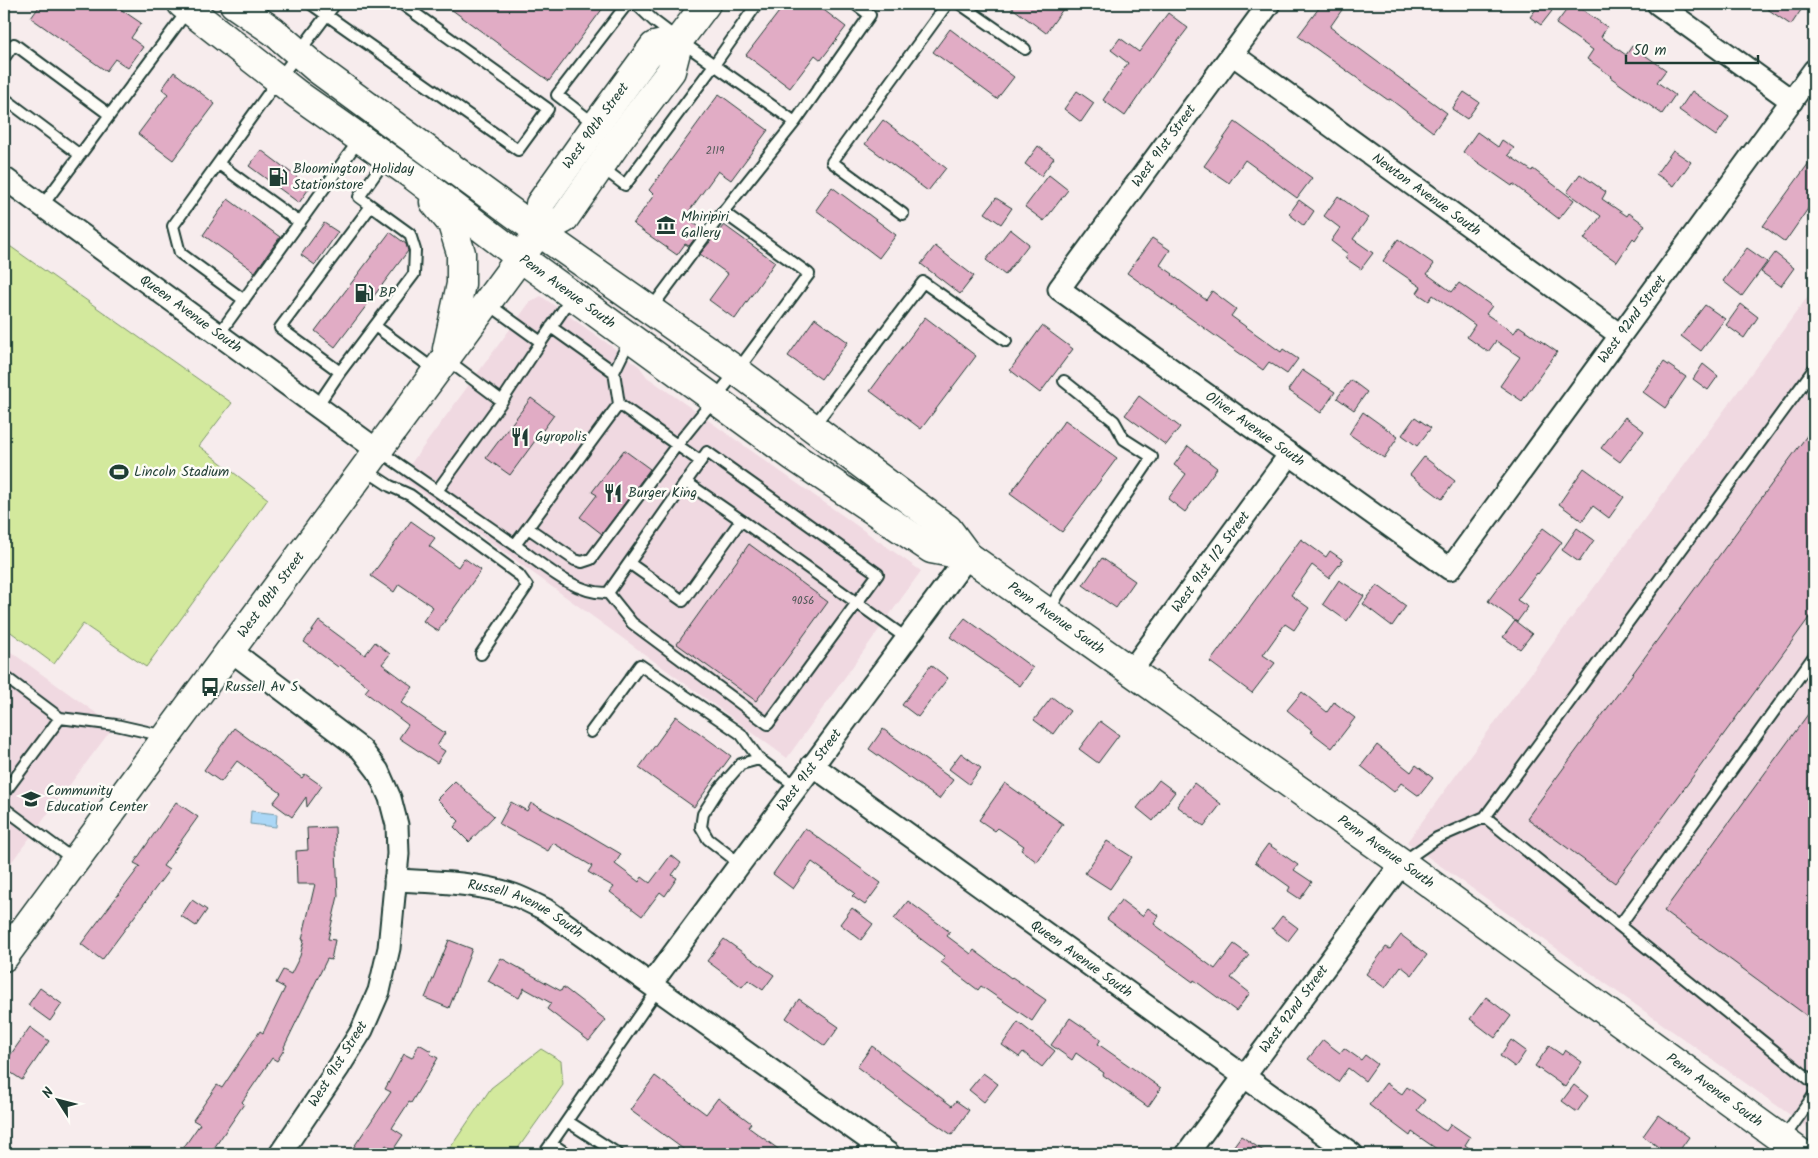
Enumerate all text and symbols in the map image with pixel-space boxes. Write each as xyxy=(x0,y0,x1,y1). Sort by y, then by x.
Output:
scale bar xyxy=(1626,32,1758,64)
text: 50 m xyxy=(1633,39,1667,63)
street label: West 90th Street xyxy=(557,78,635,174)
street label: West 91st Street xyxy=(1126,99,1202,192)
house number: 2119 xyxy=(706,142,725,160)
street label: Newton Avenue South xyxy=(1367,148,1486,242)
place label: Bloomington Holiday Stationstore xyxy=(293,158,414,196)
fuel station icon: Bloomington Holiday Stationstore xyxy=(267,166,289,188)
place label: Mhiripiri Gallery xyxy=(681,206,730,244)
museum icon: Mhiripiri Gallery xyxy=(655,214,677,236)
street label: Penn Avenue South xyxy=(514,249,620,334)
street label: Queen Avenue South xyxy=(135,269,246,359)
street label: West 92nd Street xyxy=(1592,270,1672,368)
fuel station icon: BP xyxy=(353,282,375,304)
place label: BP xyxy=(379,282,396,304)
street label: Oliver Avenue South xyxy=(1200,386,1309,473)
restaurant icon: Gyropolis xyxy=(509,426,531,448)
place label: Gyropolis xyxy=(535,426,587,448)
sports icon: Lincoln Stadium xyxy=(108,461,130,483)
place label: Lincoln Stadium xyxy=(134,461,229,483)
restaurant icon: Burger King xyxy=(602,482,624,504)
place label: Burger King xyxy=(628,482,697,504)
street label: West 91st 1/2 Street xyxy=(1166,506,1256,618)
street label: West 90th Street xyxy=(232,547,311,643)
street label: Penn Avenue South xyxy=(1003,576,1109,660)
house number: 9056 xyxy=(792,592,814,610)
bus stop icon: Russell Av S xyxy=(199,676,221,698)
place label: Russell Av S xyxy=(225,676,299,698)
street label: West 91st Street xyxy=(771,724,848,816)
place label: Community Education Center xyxy=(46,780,149,818)
school or university icon: Community Education Center xyxy=(20,788,42,810)
street label: Penn Avenue South xyxy=(1333,809,1439,894)
street label: Russell Avenue South xyxy=(466,874,588,944)
street label: Queen Avenue South xyxy=(1026,915,1137,1004)
street label: West 92nd Street xyxy=(1254,960,1334,1058)
street label: West 91st Street xyxy=(303,1016,374,1111)
street label: Penn Avenue South xyxy=(1661,1048,1767,1133)
north arrow xyxy=(32,1076,82,1126)
text: N xyxy=(37,1083,60,1103)

